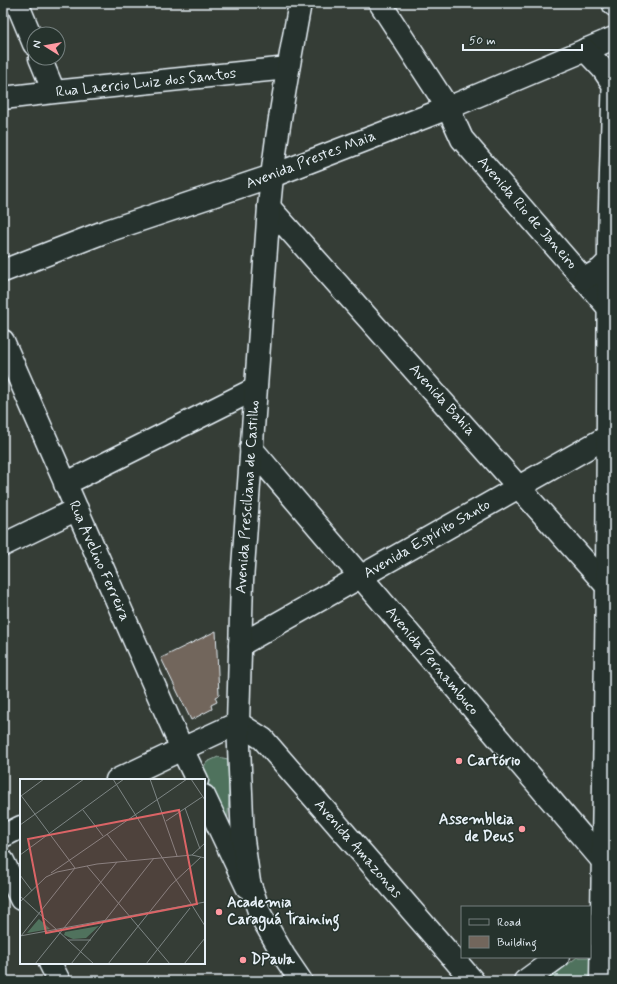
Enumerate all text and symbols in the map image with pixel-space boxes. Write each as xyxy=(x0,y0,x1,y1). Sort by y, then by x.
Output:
north arrow xyxy=(26,26,66,66)
scale bar xyxy=(463,26,582,52)
text: 50 m xyxy=(469,33,496,49)
text: N xyxy=(30,39,45,49)
street label: Rua Laercio Luiz dos Santos xyxy=(55,64,238,102)
street label: Avenida Prestes Maia xyxy=(243,126,379,194)
street label: Avenida Rio de Janeiro xyxy=(472,152,582,274)
street label: Avenida Bahia xyxy=(404,360,480,441)
street label: Avenida Presciliana de Castilho xyxy=(231,400,265,594)
street label: Avenida Espírito Santo xyxy=(360,495,494,583)
street label: Rua Avelino Ferreira xyxy=(63,497,135,625)
street label: Avenida Pernambuco xyxy=(381,603,483,719)
place label: Cartório xyxy=(467,751,520,771)
marker: Cartório xyxy=(454,756,464,766)
inset map xyxy=(20,779,205,964)
street label: Avenida Amazonas xyxy=(310,795,407,903)
place label: Assembleia de Deus xyxy=(439,810,514,847)
marker: Assembleia de Deus xyxy=(517,824,527,834)
place label: Academia Caraguá Training xyxy=(227,893,340,932)
legend xyxy=(461,906,591,958)
marker: Academia Caraguá Training xyxy=(214,907,224,917)
text: Road xyxy=(497,915,521,931)
text: Building xyxy=(497,935,537,952)
place label: DPaula xyxy=(251,950,296,970)
marker: DPaula xyxy=(238,955,248,965)

